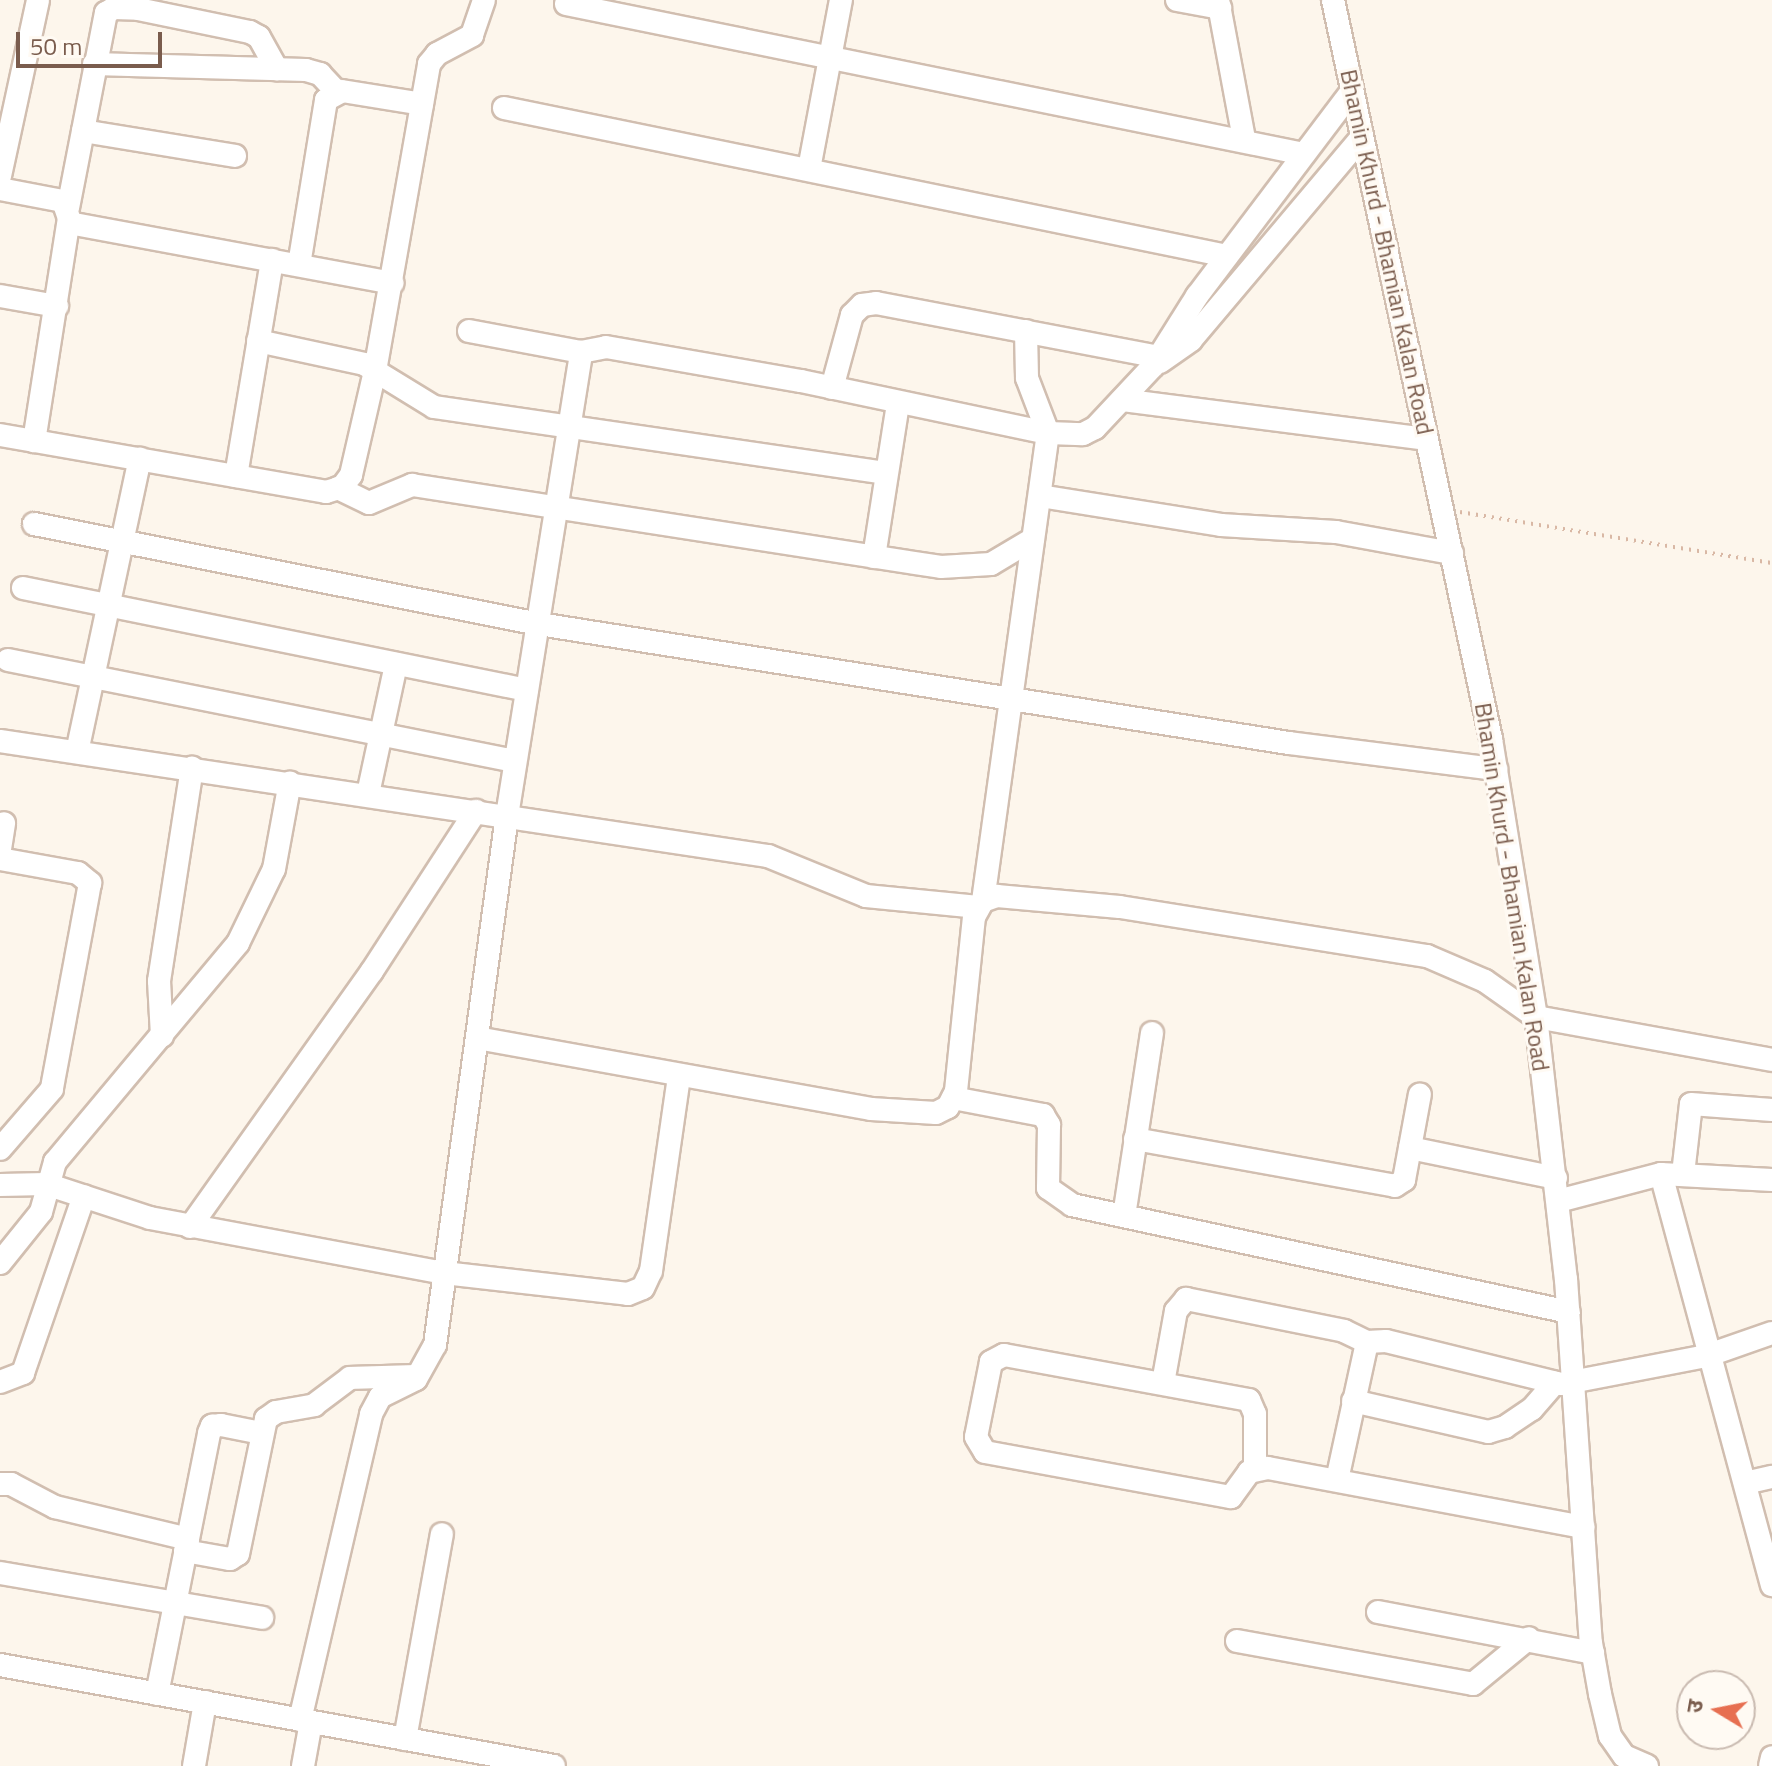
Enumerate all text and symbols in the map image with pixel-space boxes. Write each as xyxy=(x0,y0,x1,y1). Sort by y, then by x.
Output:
scale bar xyxy=(20,16,166,66)
text: 50 m xyxy=(30,28,82,64)
street label: Bhamin Khurd - Bhamian Kalan Road xyxy=(1334,67,1440,437)
street label: Bhamin Khurd - Bhamian Kalan Road xyxy=(1469,701,1555,1073)
north arrow xyxy=(1676,1670,1756,1750)
text: उ xyxy=(1676,1697,1712,1715)

